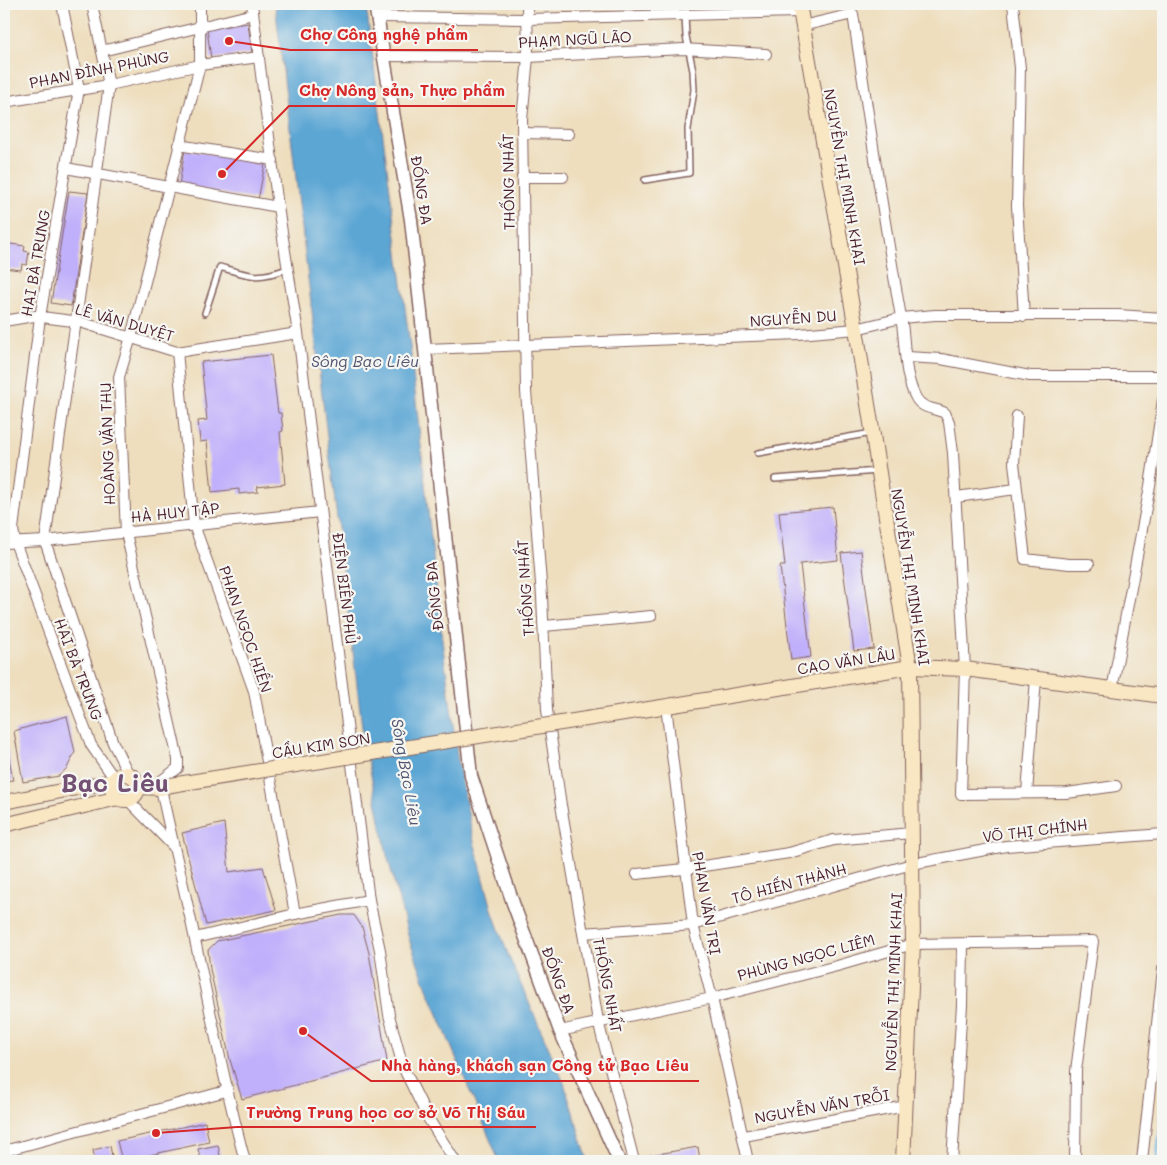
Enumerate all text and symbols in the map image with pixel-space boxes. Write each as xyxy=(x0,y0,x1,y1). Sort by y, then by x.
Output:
callout: Chợ Công nghệ phẩm xyxy=(290,19,478,50)
text: Chợ Công nghệ phẩm xyxy=(300,23,468,44)
street label: PHẠM NGŨ LÃO xyxy=(518,26,632,52)
street label: PHAN ĐÌNH PHÙNG xyxy=(27,46,171,92)
callout: Chợ Nông sản, Thực phẩm xyxy=(289,75,515,106)
text: Chợ Nông sản, Thực phẩm xyxy=(299,79,505,100)
street label: NGUYỄN THỊ MINH KHAI xyxy=(820,87,871,267)
street label: THỐNG NHẤT xyxy=(496,133,519,231)
street label: ĐỐNG ĐA xyxy=(407,154,437,226)
street label: HAI BÀ TRƯNG xyxy=(16,208,54,318)
street label: LÊ VĂN DUYỆT xyxy=(73,298,177,346)
street label: NGUYỄN DU xyxy=(749,304,837,331)
water label: Sông Bạc Liêu xyxy=(311,350,419,371)
street label: HOÀNG VĂN THỤ xyxy=(95,382,119,506)
street label: NGUYỄN THỊ MINH KHAI xyxy=(887,487,936,667)
street label: HÀ HUY TẬP xyxy=(130,497,220,527)
street label: ĐIỆN BIÊN PHỦ xyxy=(328,531,362,645)
street label: THỐNG NHẤT xyxy=(511,539,538,637)
street label: ĐỐNG ĐA xyxy=(420,560,448,632)
street label: PHAN NGỌC HIỂN xyxy=(215,563,278,695)
street label: HAI BÀ TRƯNG xyxy=(50,615,108,723)
street label: CAO VĂN LẦU xyxy=(795,642,896,679)
water label: Sông Bạc Liêu xyxy=(387,717,427,827)
street label: CẦU KIM SƠN xyxy=(270,726,372,763)
district label: Bạc Liêu xyxy=(61,766,169,798)
street label: VÕ THỊ CHÍNH xyxy=(981,814,1089,846)
street label: PHAN VĂN TRỊ xyxy=(688,850,726,957)
street label: TÔ HIẾN THÀNH xyxy=(729,858,849,908)
street label: NGUYỄN THỊ MINH KHAI xyxy=(879,892,906,1072)
street label: PHÙNG NGỌC LIÊM xyxy=(735,929,877,985)
street label: THỐNG NHẤT xyxy=(589,935,628,1034)
street label: ĐỐNG ĐA xyxy=(538,944,580,1016)
callout: Nhà hàng, khách sạn Công tử Bạc Liêu xyxy=(371,1050,699,1081)
text: Nhà hàng, khách sạn Công tử Bạc Liêu xyxy=(381,1054,689,1075)
street label: NGUYỄN VĂN TRỖI xyxy=(753,1083,891,1128)
callout: Trường Trung học cơ sở Võ Thị Sáu xyxy=(237,1096,536,1127)
text: Trường Trung học cơ sở Võ Thị Sáu xyxy=(246,1101,526,1122)

